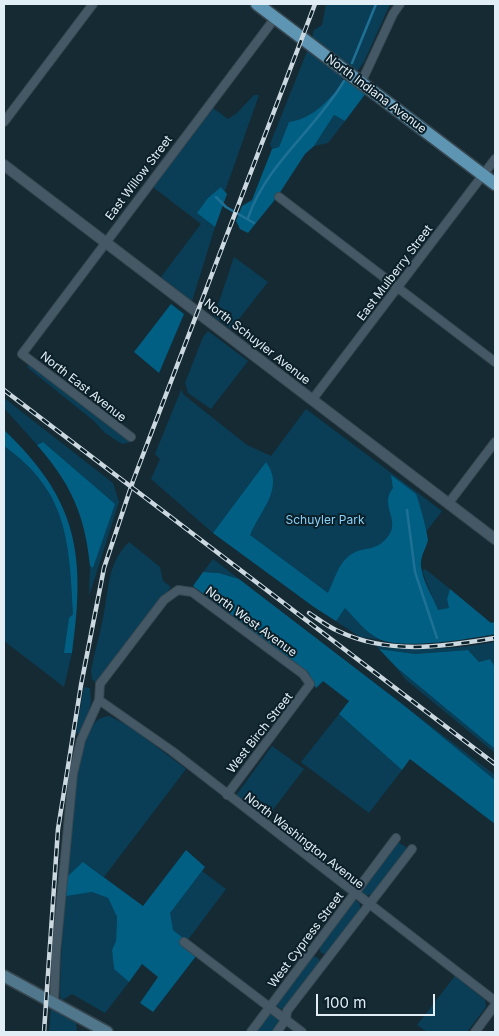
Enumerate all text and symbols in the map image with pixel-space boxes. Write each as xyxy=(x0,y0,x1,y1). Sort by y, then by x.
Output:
street label: North Indiana Avenue xyxy=(323,52,429,136)
street label: East Willow Street xyxy=(103,133,175,223)
street label: East Mulberry Street xyxy=(354,222,436,324)
street label: North Schuyler Avenue xyxy=(201,296,313,388)
street label: North East Avenue xyxy=(37,349,129,425)
park label: Schuyler Park xyxy=(285,513,365,527)
street label: North West Avenue xyxy=(203,584,299,660)
street label: West Birch Street xyxy=(224,690,296,776)
street label: North Washington Avenue xyxy=(241,790,367,892)
street label: West Cypress Street xyxy=(265,889,347,991)
scale bar xyxy=(319,984,438,1016)
text: 100 m xyxy=(324,993,366,1012)

